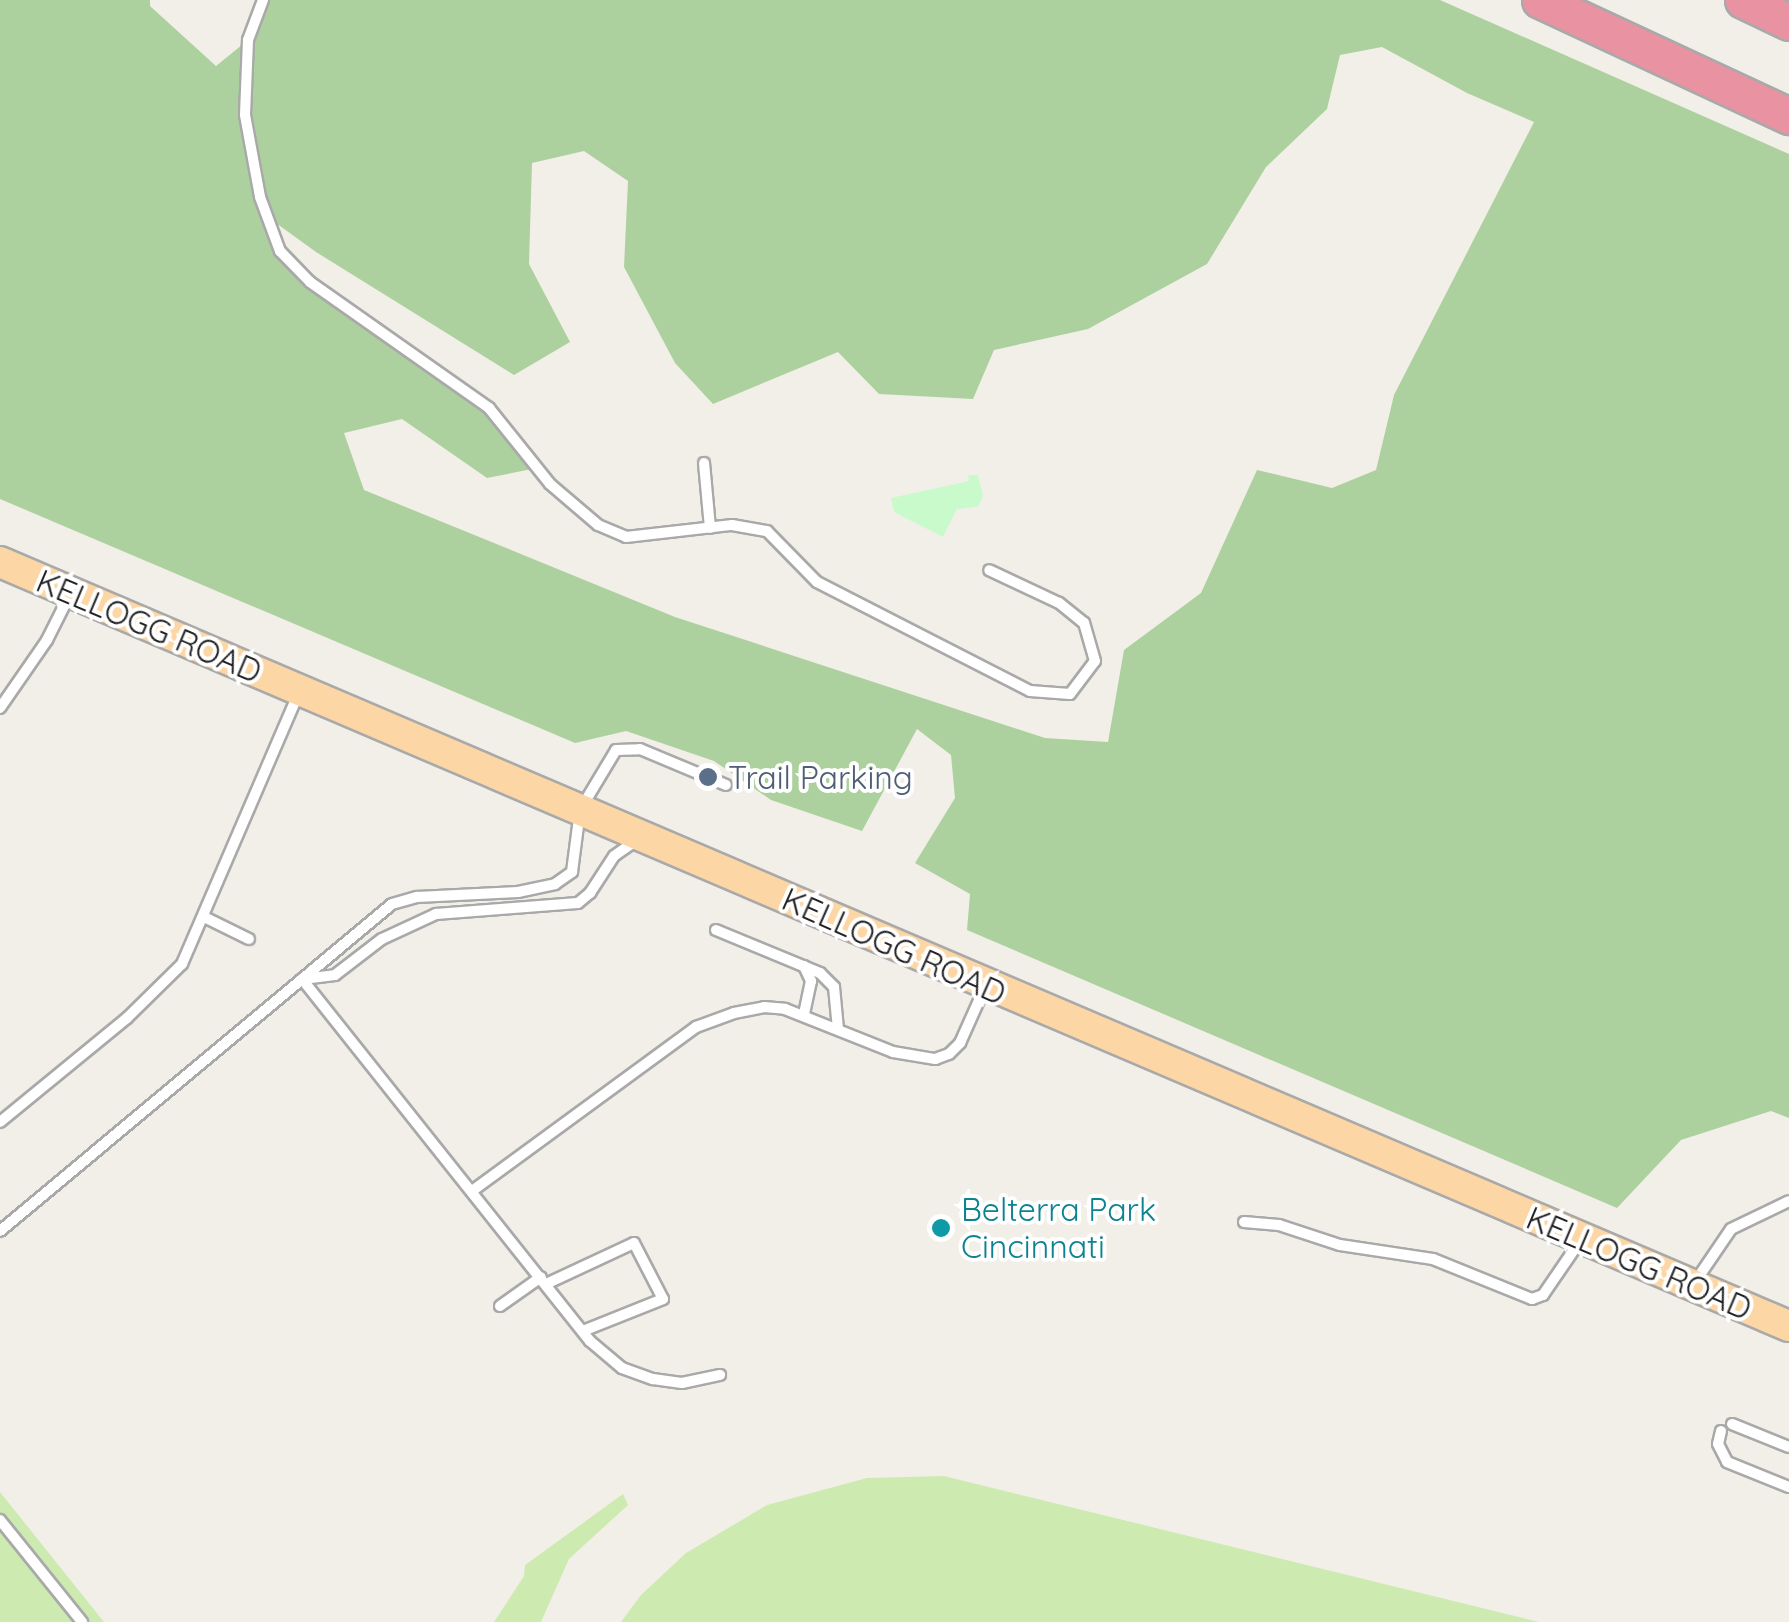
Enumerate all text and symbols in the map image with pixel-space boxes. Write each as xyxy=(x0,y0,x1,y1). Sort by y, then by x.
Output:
street label: KELLOGG ROAD xyxy=(31,561,267,691)
place label: Trail Parking xyxy=(728,758,913,796)
marker: Trail Parking xyxy=(697,766,719,788)
street label: KELLOGG ROAD xyxy=(776,880,1012,1012)
place label: Belterra Park Cincinnati xyxy=(961,1191,1156,1266)
street label: KELLOGG ROAD xyxy=(1521,1198,1757,1328)
marker: Belterra Park Cincinnati xyxy=(930,1217,952,1239)

